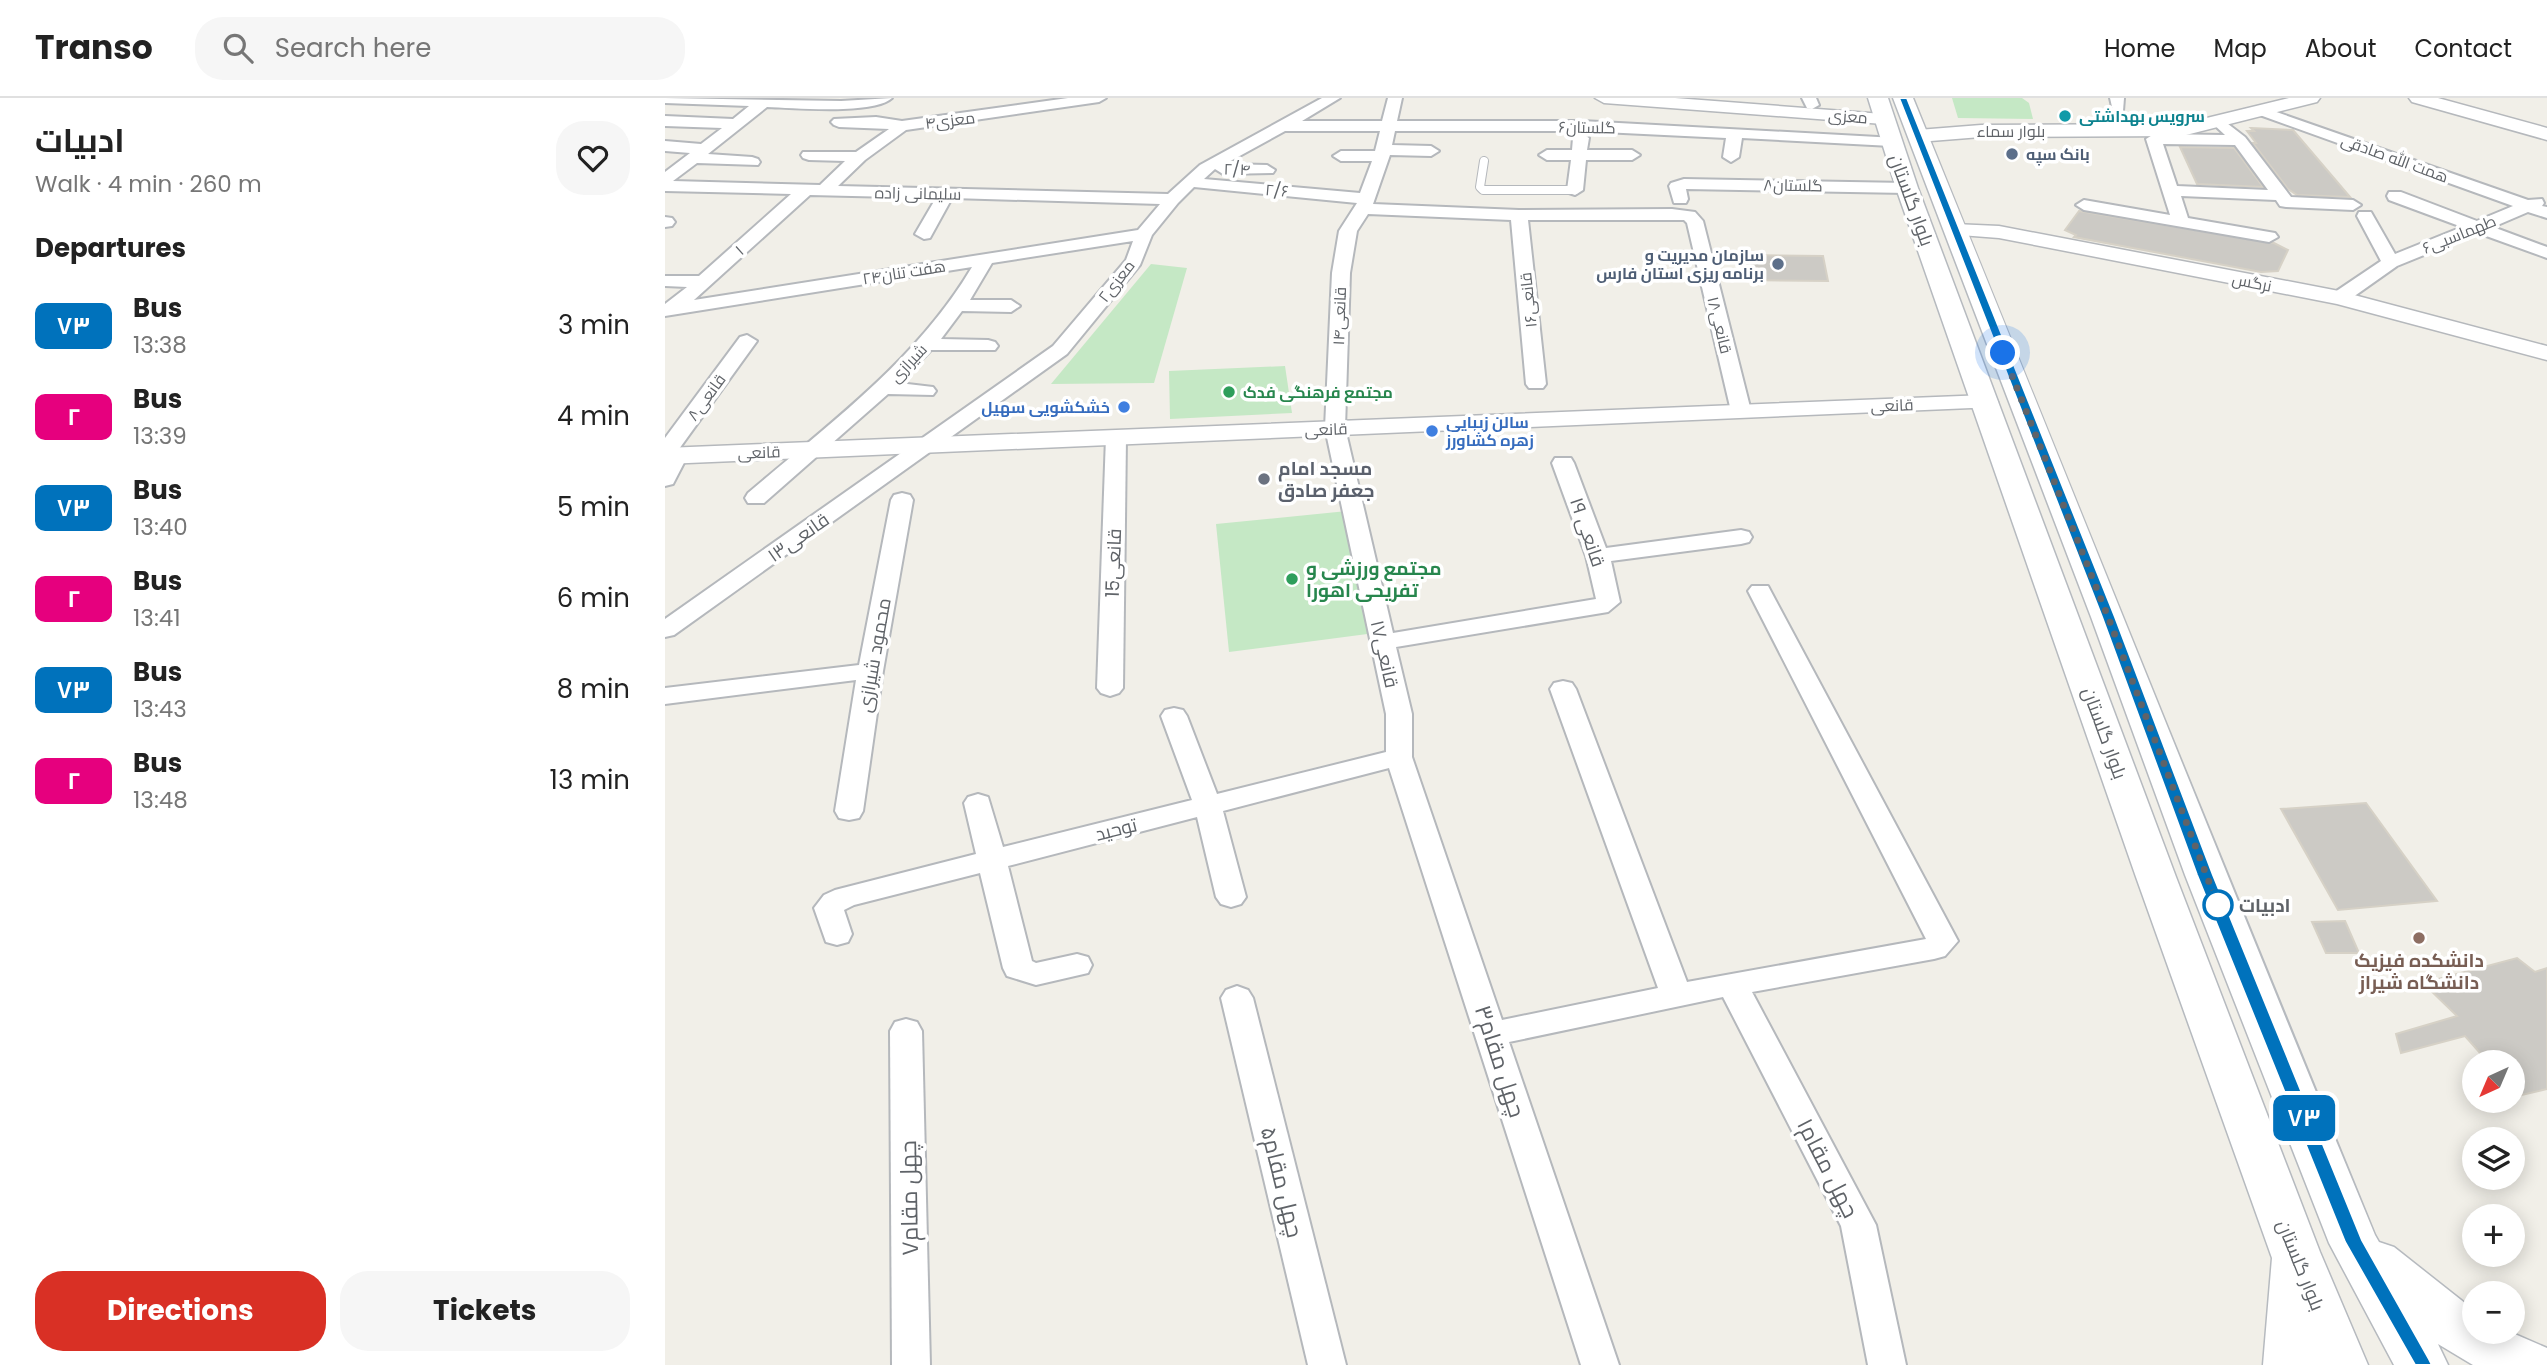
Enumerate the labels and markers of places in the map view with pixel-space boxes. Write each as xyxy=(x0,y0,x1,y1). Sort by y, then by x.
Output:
place label: سرویس بهداشتی xyxy=(2079,105,2205,128)
marker: سرویس بهداشتی xyxy=(2057,108,2073,124)
place label: بانک سپه xyxy=(2026,143,2090,166)
marker: بانک سپه xyxy=(2004,146,2020,162)
place label: سازمان مدیریت و برنامه ریزی استان فارس xyxy=(1596,244,1764,285)
marker: سازمان مدیریت و برنامه ریزی استان فارس xyxy=(1770,256,1786,272)
place label: مجتمع فرهنگی فدک xyxy=(1243,381,1393,404)
marker: مجتمع فرهنگی فدک xyxy=(1221,384,1237,400)
place label: خشکشویی سهیل xyxy=(981,396,1110,419)
marker: خشکشویی سهیل xyxy=(1116,399,1132,415)
place label: سالن زیبایی زهره کشاورز xyxy=(1445,411,1534,452)
marker: سالن زیبایی زهره کشاورز xyxy=(1424,423,1440,439)
place label: مسجد امام جعفر صادق xyxy=(1278,455,1374,504)
marker: مسجد امام جعفر صادق xyxy=(1256,471,1272,487)
place label: مجتمع ورزشی و تفریحی اهورا xyxy=(1306,555,1442,604)
marker: مجتمع ورزشی و تفریحی اهورا xyxy=(1284,571,1300,587)
marker: ادبیات xyxy=(2203,890,2233,920)
place label: ادبیات xyxy=(2239,892,2291,919)
marker: دانشکده فیزیک دانشگاه شیراز xyxy=(2411,930,2427,946)
place label: دانشکده فیزیک دانشگاه شیراز xyxy=(2354,947,2484,996)

